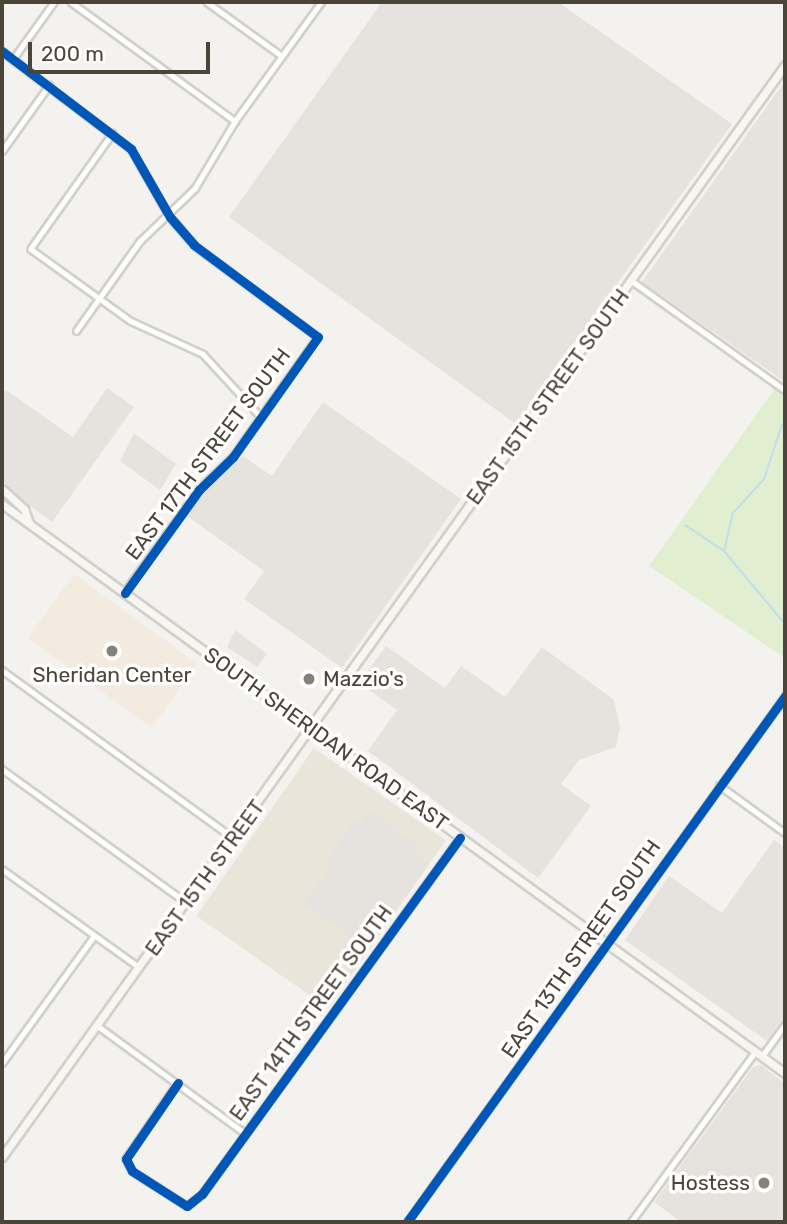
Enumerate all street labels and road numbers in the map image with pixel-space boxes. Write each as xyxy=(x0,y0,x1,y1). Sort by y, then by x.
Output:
street label: EAST 15TH STREET SOUTH xyxy=(461,284,635,510)
street label: EAST 17TH STREET SOUTH xyxy=(120,343,296,565)
street label: SOUTH SHERIDAN ROAD EAST xyxy=(199,642,453,836)
street label: EAST 15TH STREET xyxy=(140,795,270,961)
street label: EAST 13TH STREET SOUTH xyxy=(496,835,666,1063)
street label: EAST 14TH STREET SOUTH xyxy=(224,900,398,1126)

